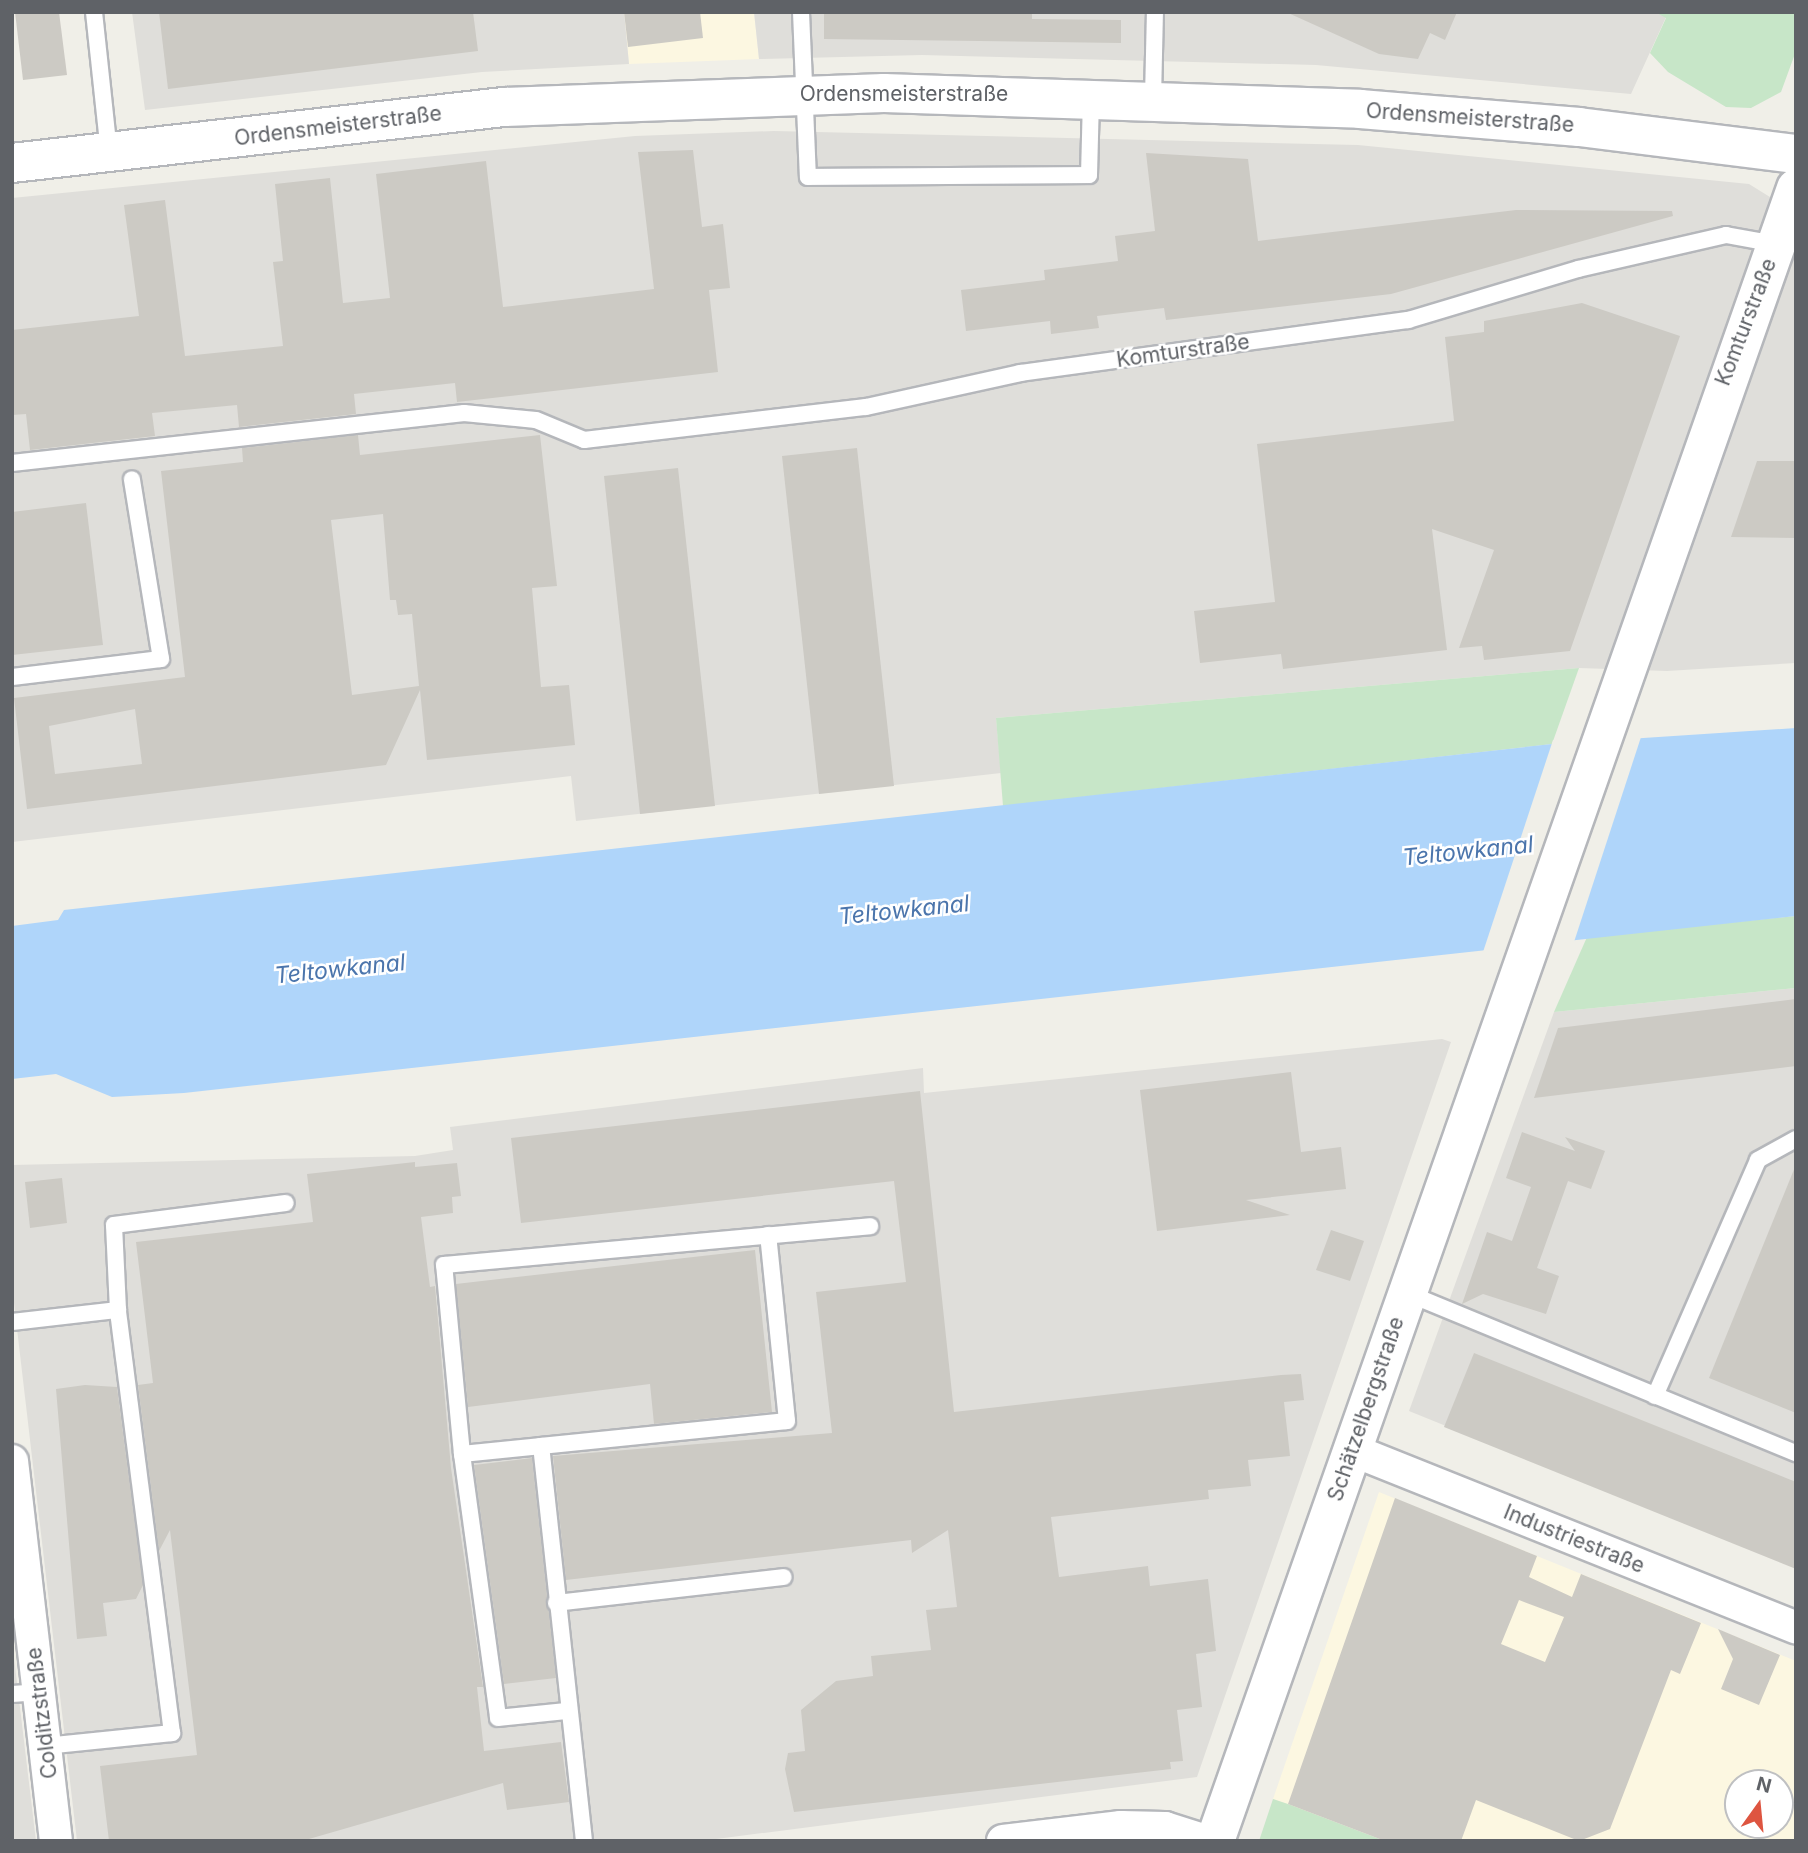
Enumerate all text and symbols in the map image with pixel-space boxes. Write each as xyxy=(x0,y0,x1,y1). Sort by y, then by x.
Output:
street label: Ordensmeisterstraße xyxy=(800,81,1008,107)
street label: Ordensmeisterstraße xyxy=(1365,98,1575,138)
street label: Ordensmeisterstraße xyxy=(233,101,443,151)
street label: Komturstraße xyxy=(1710,255,1782,389)
street label: Komturstraße xyxy=(1115,329,1251,373)
water label: Teltowkanal xyxy=(1401,830,1535,872)
water label: Teltowkanal xyxy=(837,889,971,931)
water label: Teltowkanal xyxy=(273,948,407,990)
street label: Schätzelbergstraße xyxy=(1323,1313,1409,1505)
street label: Industriestraße xyxy=(1500,1499,1648,1579)
street label: Colditzstraße xyxy=(21,1646,63,1780)
north arrow xyxy=(1724,1769,1794,1839)
text: N xyxy=(1754,1772,1774,1798)

